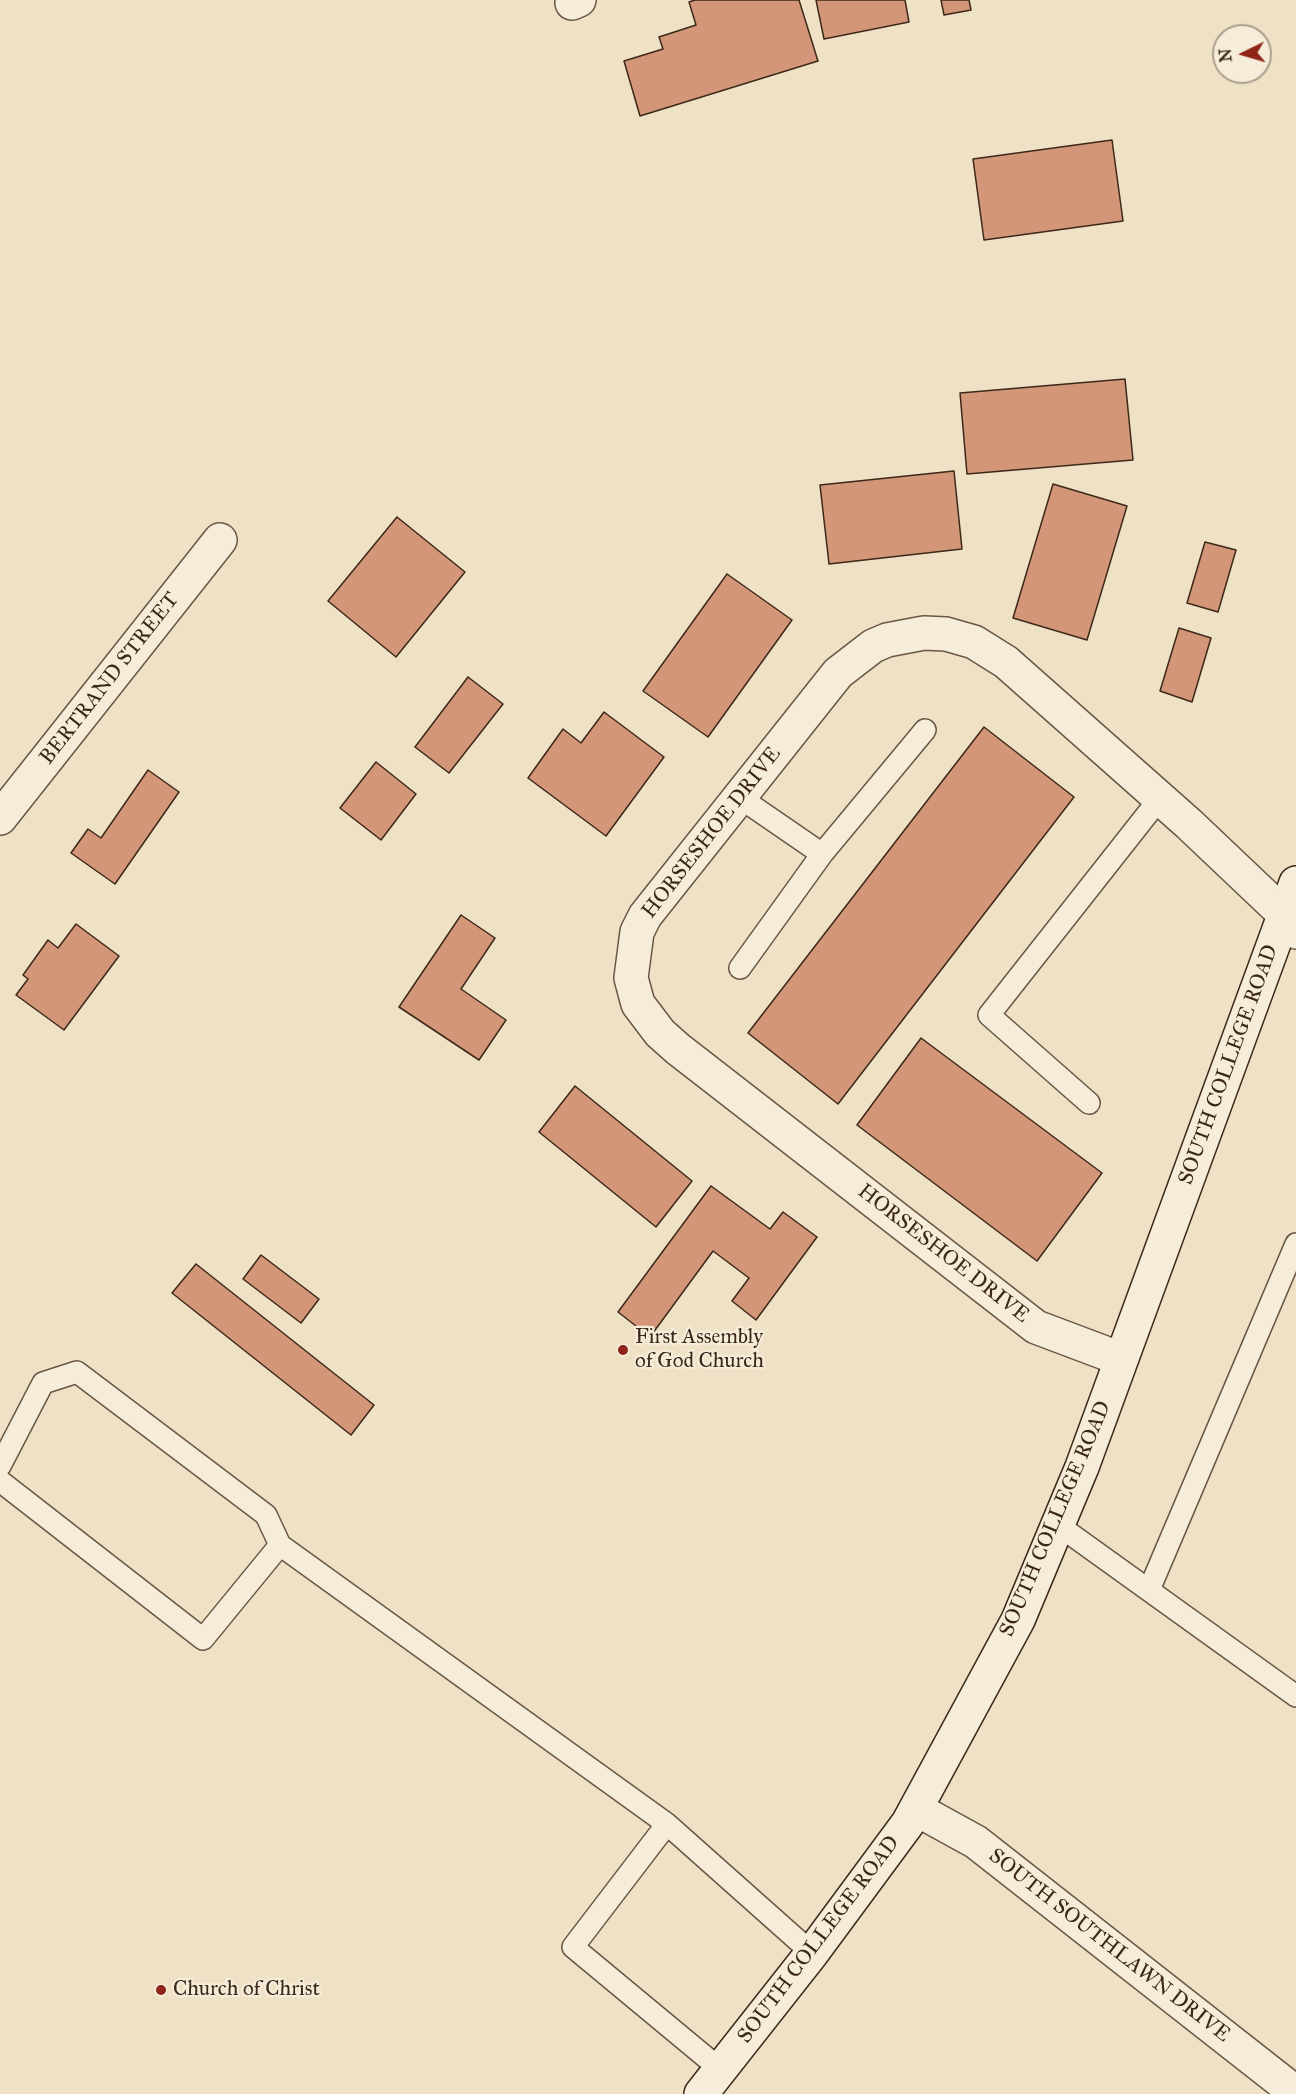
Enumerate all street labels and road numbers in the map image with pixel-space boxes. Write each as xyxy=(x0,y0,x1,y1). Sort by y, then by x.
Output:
street label: BERTRAND STREET xyxy=(35,588,185,770)
street label: HORSESHOE DRIVE xyxy=(637,742,787,924)
street label: SOUTH COLLEGE ROAD xyxy=(1174,942,1284,1188)
street label: HORSESHOE DRIVE xyxy=(852,1179,1034,1329)
street label: SOUTH COLLEGE ROAD xyxy=(995,1397,1117,1641)
street label: SOUTH COLLEGE ROAD xyxy=(733,1831,905,2049)
street label: SOUTH SOUTHLAWN DRIVE xyxy=(983,1844,1235,2048)

